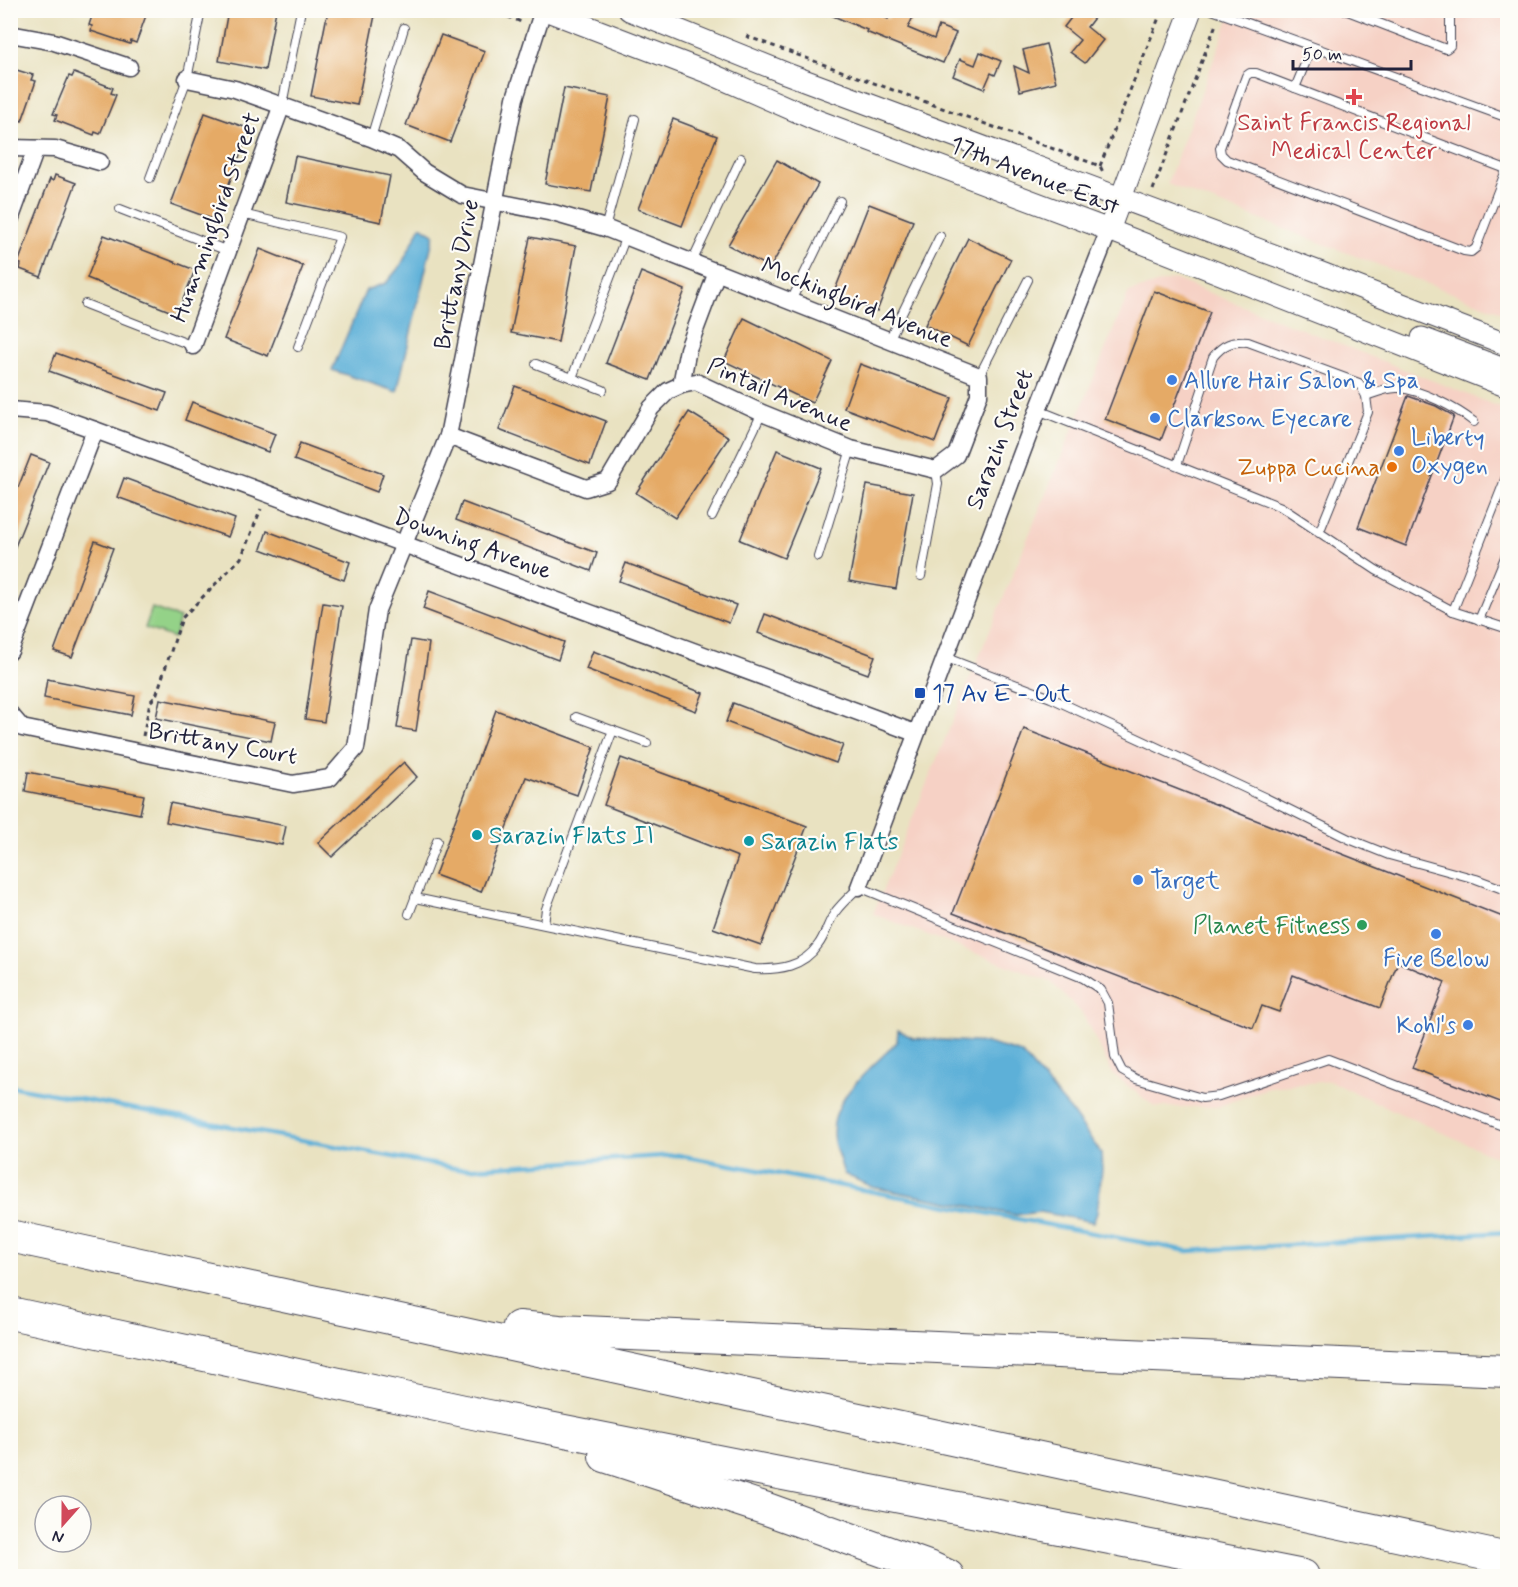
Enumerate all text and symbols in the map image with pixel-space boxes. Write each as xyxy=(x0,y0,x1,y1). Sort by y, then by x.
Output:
scale bar xyxy=(1293,33,1412,71)
text: 50 m xyxy=(1302,43,1342,67)
marker: Saint Francis Regional Medical Center xyxy=(1345,88,1363,106)
street label: Hummingbird Street xyxy=(164,108,272,328)
place label: Saint Francis Regional Medical Center xyxy=(1237,108,1471,167)
street label: 17th Avenue East xyxy=(945,130,1124,223)
street label: Brittany Drive xyxy=(428,196,487,352)
street label: Mockingbird Avenue xyxy=(755,251,957,359)
street label: Pintail Avenue xyxy=(702,351,857,440)
street label: Sarazin Street xyxy=(959,365,1041,514)
place label: Allure Hair Salon & Spa xyxy=(1184,366,1419,397)
marker: Allure Hair Salon & Spa xyxy=(1165,373,1179,387)
place label: Clarkson Eyecare xyxy=(1167,404,1352,435)
marker: Clarkson Eyecare xyxy=(1148,411,1162,425)
place label: Liberty Oxygen xyxy=(1411,423,1488,484)
marker: Liberty Oxygen xyxy=(1392,444,1406,458)
place label: Zuppa Cucina xyxy=(1237,453,1380,484)
marker: Zuppa Cucina xyxy=(1385,460,1399,474)
street label: Downing Avenue xyxy=(388,501,556,590)
place label: 17 Av E - Out xyxy=(932,679,1071,710)
marker: 17 Av E - Out xyxy=(913,686,927,700)
street label: Brittany Court xyxy=(146,716,300,773)
place label: Sarazin Flats II xyxy=(489,821,654,852)
place label: Sarazin Flats xyxy=(761,827,899,858)
marker: Sarazin Flats II xyxy=(470,828,484,842)
marker: Sarazin Flats xyxy=(742,834,756,848)
place label: Target xyxy=(1150,866,1220,899)
marker: Target xyxy=(1131,873,1145,887)
place label: Planet Fitness xyxy=(1193,911,1350,942)
marker: Planet Fitness xyxy=(1355,918,1369,932)
marker: Five Below xyxy=(1429,927,1443,941)
place label: Five Below xyxy=(1383,944,1489,975)
place label: Kohl's xyxy=(1396,1011,1456,1042)
marker: Kohl's xyxy=(1461,1018,1475,1032)
north arrow xyxy=(33,1494,93,1554)
text: N xyxy=(49,1525,67,1548)

